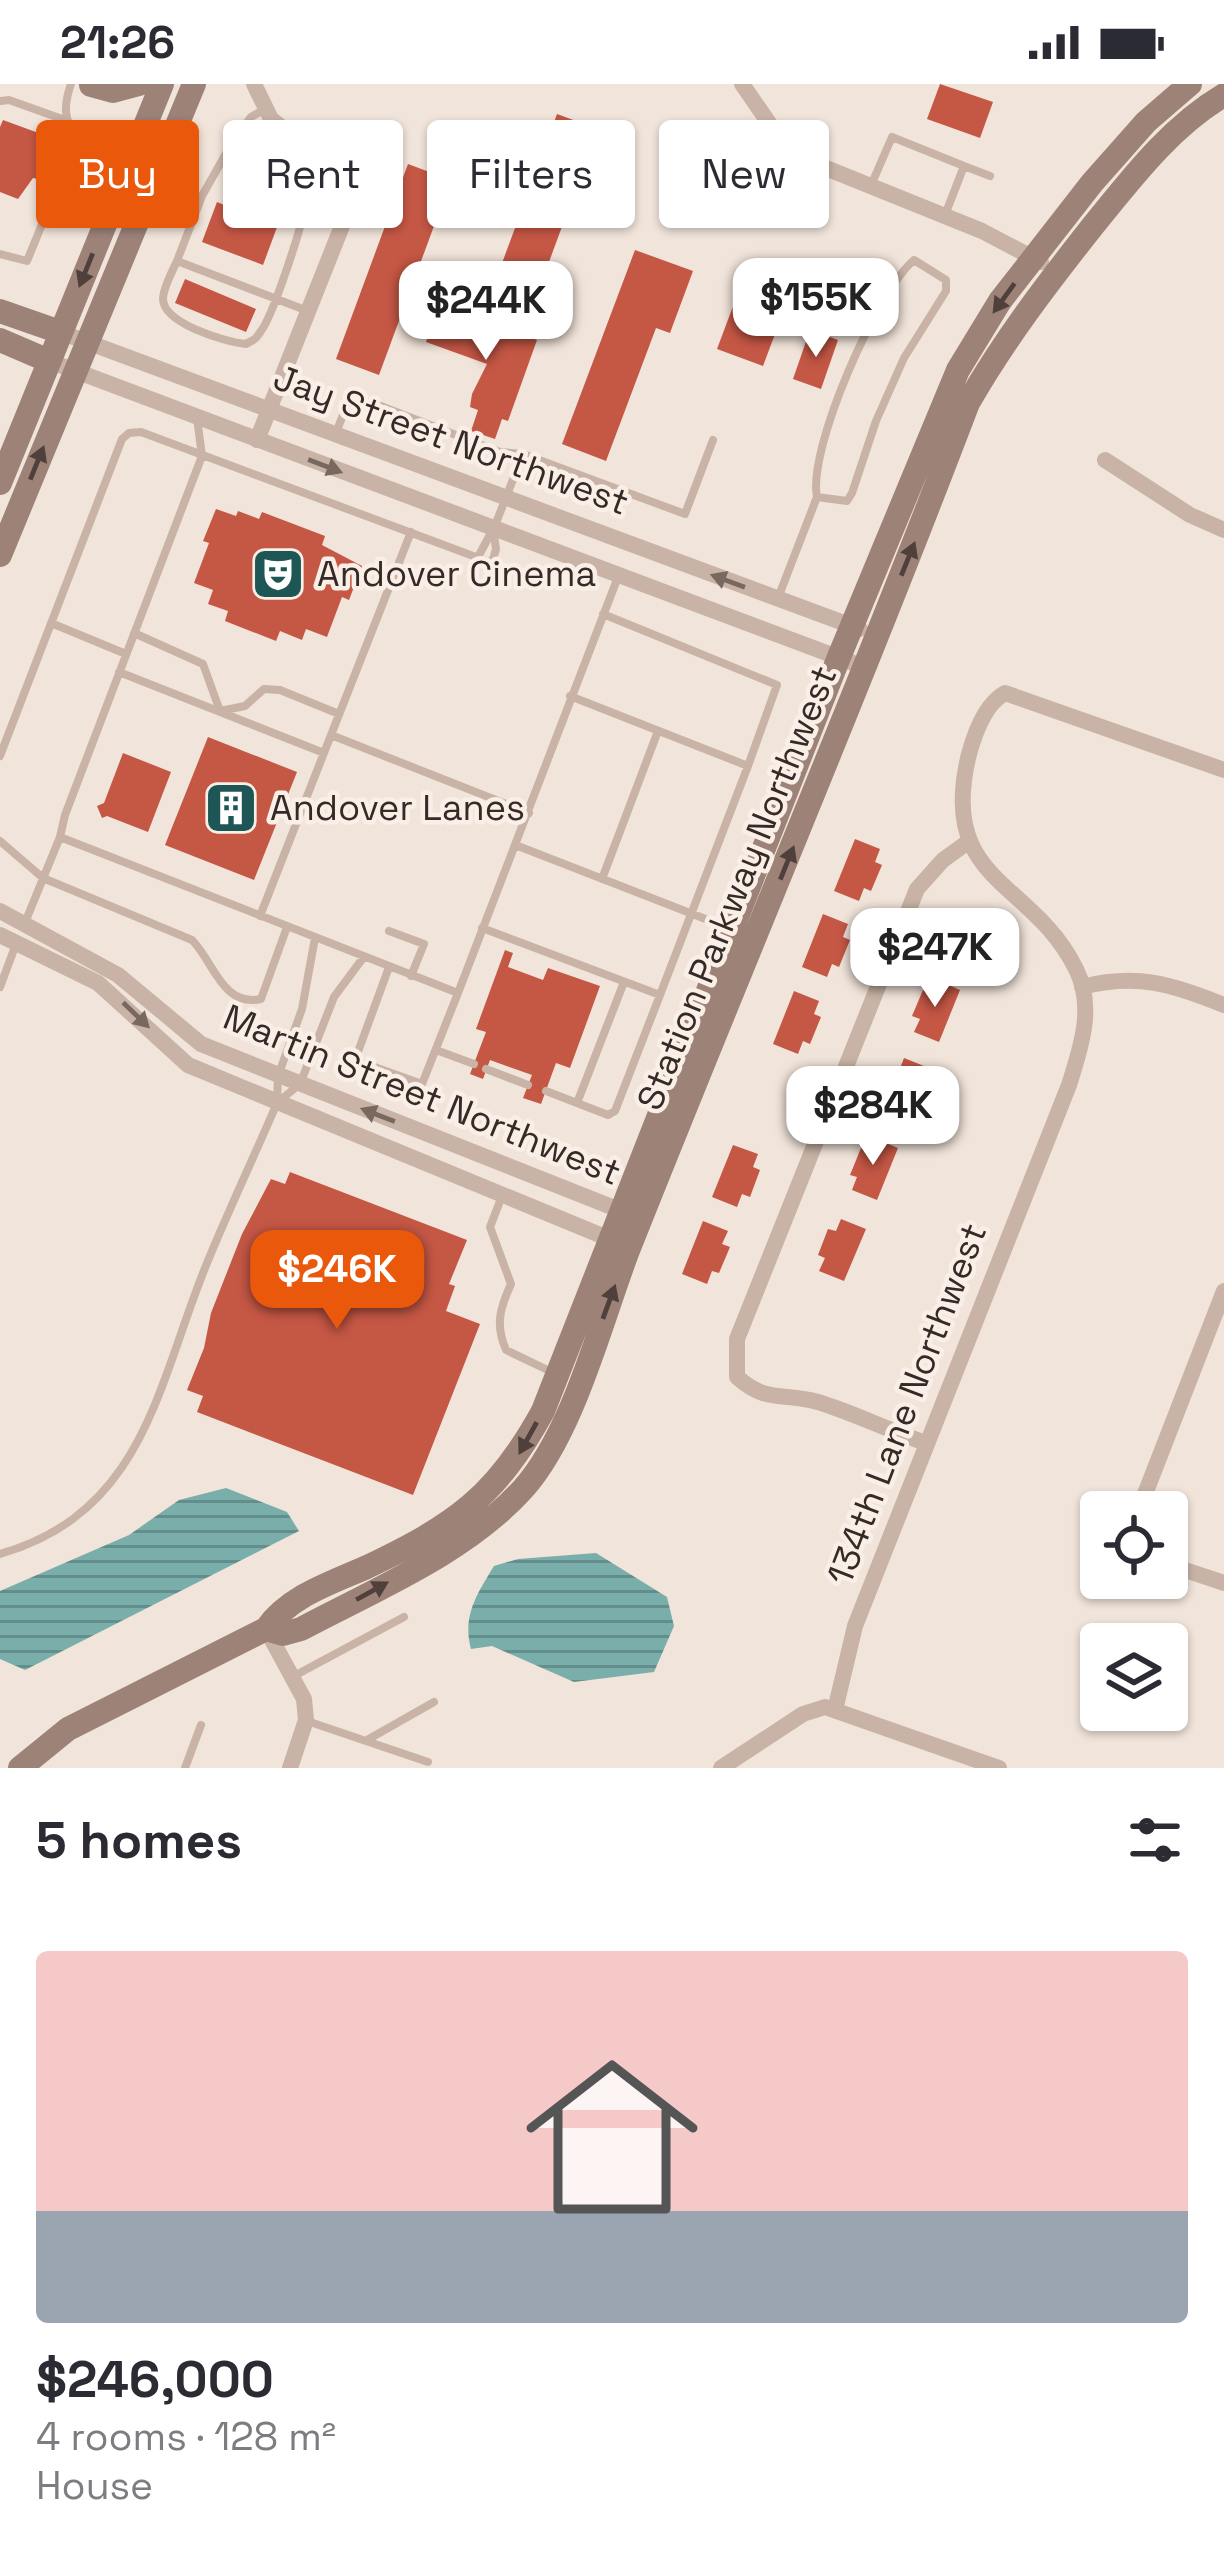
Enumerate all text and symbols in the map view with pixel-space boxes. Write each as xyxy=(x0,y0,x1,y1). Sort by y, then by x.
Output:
text: 21:26 xyxy=(60,14,175,71)
chip: Buy xyxy=(36,120,199,228)
chip: Rent xyxy=(223,120,403,228)
chip: Filters xyxy=(427,120,635,228)
chip: New xyxy=(659,120,829,228)
one-way arrow xyxy=(76,252,95,288)
pin: $155K xyxy=(732,258,900,360)
pin: $244K xyxy=(402,261,570,363)
text: $155K xyxy=(760,272,872,321)
text: $244K xyxy=(426,275,546,324)
one-way arrow xyxy=(992,282,1016,314)
street label: Jay Street Northwest xyxy=(267,354,635,526)
one-way arrow xyxy=(28,444,47,480)
one-way arrow xyxy=(307,458,343,476)
one-way arrow xyxy=(899,540,918,576)
theatre icon: Andover Cinema xyxy=(250,546,306,602)
place label: Andover Cinema xyxy=(317,551,596,597)
one-way arrow xyxy=(710,571,746,589)
street label: Station Parkway Northwest xyxy=(627,659,847,1117)
building icon: Andover Lanes xyxy=(203,780,259,836)
place label: Andover Lanes xyxy=(270,785,525,831)
one-way arrow xyxy=(778,845,797,881)
pin: $247K xyxy=(851,908,1019,1010)
text: $247K xyxy=(877,922,993,971)
street label: Martin Street Northwest xyxy=(217,994,627,1196)
one-way arrow xyxy=(122,1001,150,1029)
pin: $284K xyxy=(789,1066,957,1168)
text: $284K xyxy=(813,1080,933,1129)
one-way arrow xyxy=(359,1104,395,1123)
street label: 134th Lane Northwest xyxy=(817,1217,997,1591)
pin: $246K xyxy=(253,1230,421,1332)
text: $246K xyxy=(277,1244,397,1293)
one-way arrow xyxy=(601,1284,620,1320)
one-way arrow xyxy=(518,1420,539,1455)
map controls xyxy=(1080,1491,1188,1731)
button: locate xyxy=(1080,1491,1188,1599)
one-way arrow xyxy=(355,1581,389,1602)
button: layers xyxy=(1080,1623,1188,1731)
icon: filters xyxy=(1122,1807,1188,1873)
text: 5 homes xyxy=(36,1808,242,1873)
icon: home xyxy=(504,2029,720,2245)
text: $246,000 xyxy=(36,2347,274,2412)
text: 4 rooms · 128 m² xyxy=(36,2412,336,2461)
text: House xyxy=(36,2461,153,2510)

